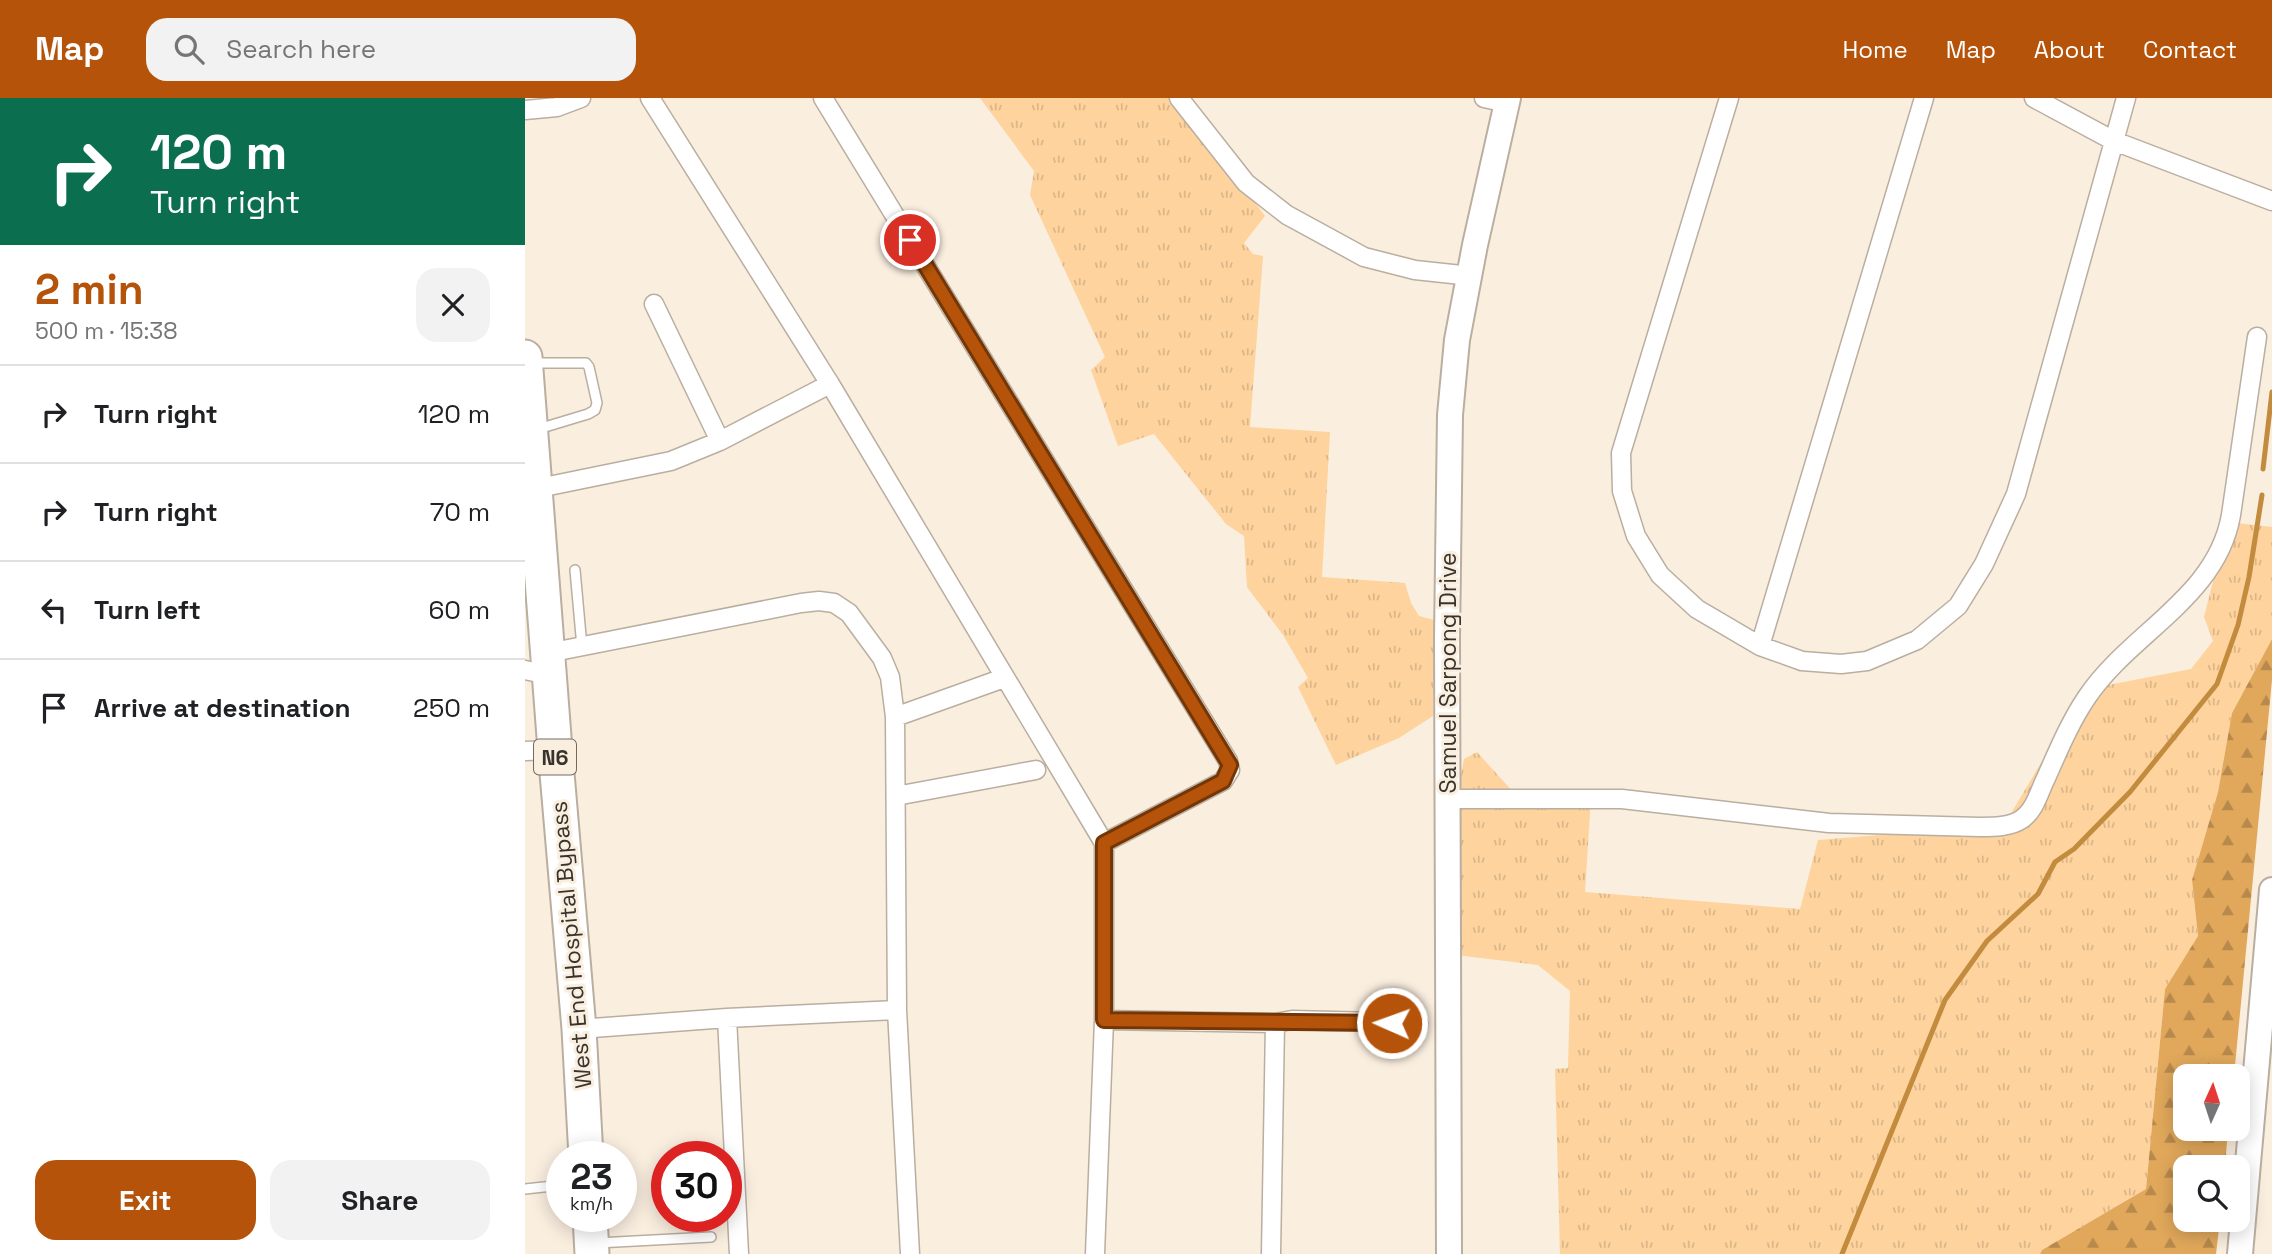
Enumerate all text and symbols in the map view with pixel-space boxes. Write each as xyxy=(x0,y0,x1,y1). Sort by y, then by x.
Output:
search box xyxy=(146,18,636,81)
text: Map xyxy=(35,28,104,70)
icon: search xyxy=(170,30,208,68)
text: Search here xyxy=(226,32,376,66)
text: Home xyxy=(1842,34,1908,65)
text: Map xyxy=(1946,34,1996,65)
text: About xyxy=(2034,34,2105,65)
text: Contact xyxy=(2143,34,2237,65)
text: 120 m xyxy=(150,121,287,183)
icon: right xyxy=(35,126,126,217)
text: Turn right xyxy=(150,182,300,222)
pin xyxy=(880,210,940,270)
icon: arrive xyxy=(891,221,929,259)
text: 2 min xyxy=(35,263,144,316)
button: close xyxy=(416,268,490,342)
text: 500 m · 15:38 xyxy=(35,316,178,346)
icon: right xyxy=(35,395,73,433)
text: Turn right xyxy=(94,397,218,431)
text: 120 m xyxy=(418,397,490,431)
icon: right xyxy=(35,493,73,531)
text: Turn right xyxy=(94,495,218,529)
text: 70 m xyxy=(430,495,490,529)
street label: Samuel Sarpong Drive xyxy=(1433,552,1463,794)
icon: left xyxy=(35,591,73,629)
text: Turn left xyxy=(94,593,201,627)
text: 60 m xyxy=(428,593,490,627)
icon: arrive xyxy=(35,689,73,727)
text: Arrive at destination xyxy=(94,691,351,725)
text: 250 m xyxy=(413,691,490,725)
road number: N6 xyxy=(534,740,576,774)
street label: West End Hospital Bypass xyxy=(543,800,599,1090)
position arrow xyxy=(1355,986,1429,1060)
north arrow xyxy=(2173,1064,2251,1141)
map controls xyxy=(2173,1064,2250,1232)
speed limit sign: 30 xyxy=(651,1141,742,1232)
text: 23 xyxy=(570,1155,613,1199)
button: search xyxy=(2173,1155,2250,1232)
button: Exit xyxy=(35,1160,256,1240)
button: Share xyxy=(270,1160,490,1240)
text: km/h xyxy=(570,1192,613,1215)

